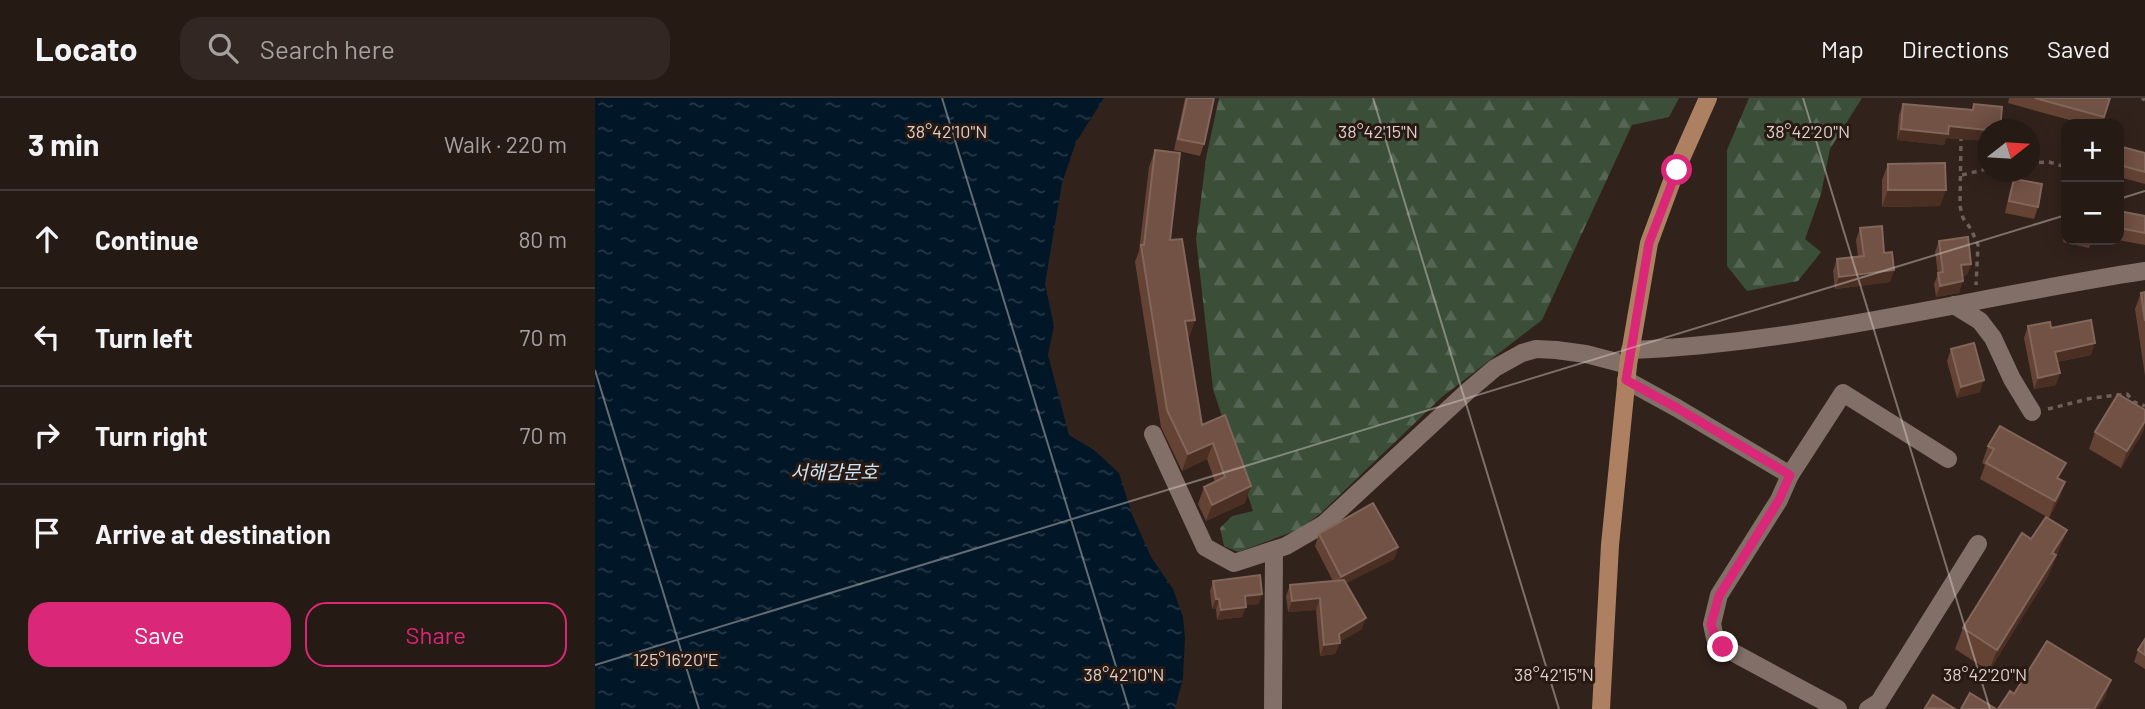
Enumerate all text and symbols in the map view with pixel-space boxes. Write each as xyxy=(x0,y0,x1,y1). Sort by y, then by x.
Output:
search box xyxy=(180,17,670,80)
text: Locato xyxy=(35,28,138,68)
icon: search xyxy=(204,29,242,67)
text: Search here xyxy=(260,33,395,64)
text: Map xyxy=(1821,34,1864,63)
text: Directions xyxy=(1902,34,2009,63)
text: Saved xyxy=(2047,34,2110,63)
north arrow xyxy=(1977,119,2040,182)
map controls xyxy=(2061,119,2124,245)
button: + xyxy=(2061,119,2124,182)
text: 38°42'10"N xyxy=(907,120,987,142)
text: 38°42'15"N xyxy=(1338,120,1418,142)
text: 38°42'20"N xyxy=(1766,120,1850,142)
text: 3 min xyxy=(28,126,99,162)
text: Walk · 220 m xyxy=(444,130,567,158)
route start xyxy=(1661,154,1692,185)
button: − xyxy=(2061,182,2124,245)
icon: ahead xyxy=(28,220,66,258)
text: Continue xyxy=(95,224,199,255)
text: 80 m xyxy=(518,225,567,253)
icon: left xyxy=(28,318,66,356)
text: Turn left xyxy=(95,322,193,353)
text: 70 m xyxy=(520,323,567,351)
icon: right xyxy=(28,416,66,454)
text: Turn right xyxy=(95,420,208,451)
text: 70 m xyxy=(520,421,567,449)
water label: 서해갑문호 xyxy=(790,460,879,483)
icon: arrive xyxy=(28,514,66,552)
text: Arrive at destination xyxy=(95,518,331,549)
button: Save xyxy=(28,602,291,667)
button: Share xyxy=(305,602,567,667)
route end xyxy=(1707,631,1738,662)
text: 125°16'20"E xyxy=(633,648,719,670)
text: 38°42'10"N xyxy=(1084,663,1164,685)
text: 38°42'15"N xyxy=(1514,663,1594,685)
text: 38°42'20"N xyxy=(1943,663,2027,685)

